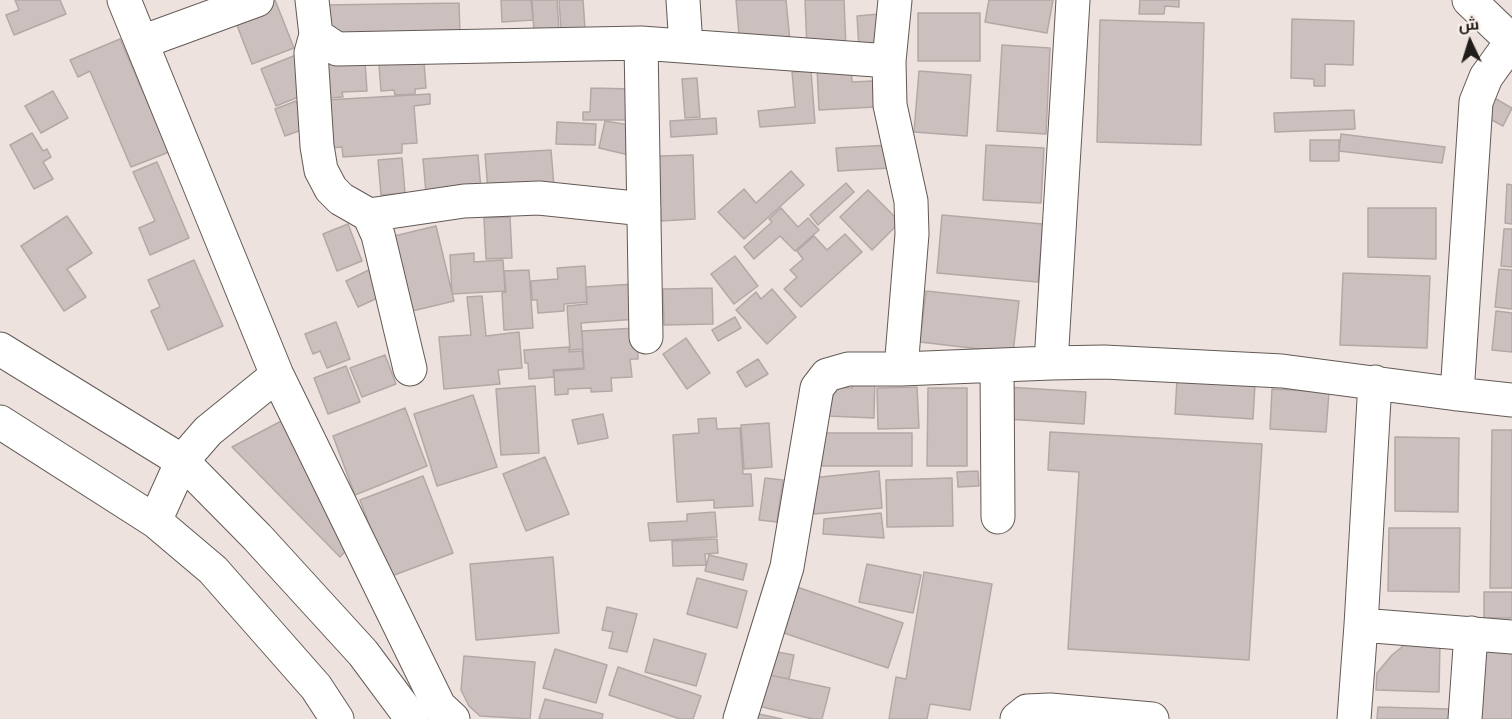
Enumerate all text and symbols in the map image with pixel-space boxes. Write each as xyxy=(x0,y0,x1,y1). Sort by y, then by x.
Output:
north arrow xyxy=(1440,12,1500,72)
text: ش xyxy=(1458,13,1480,34)

